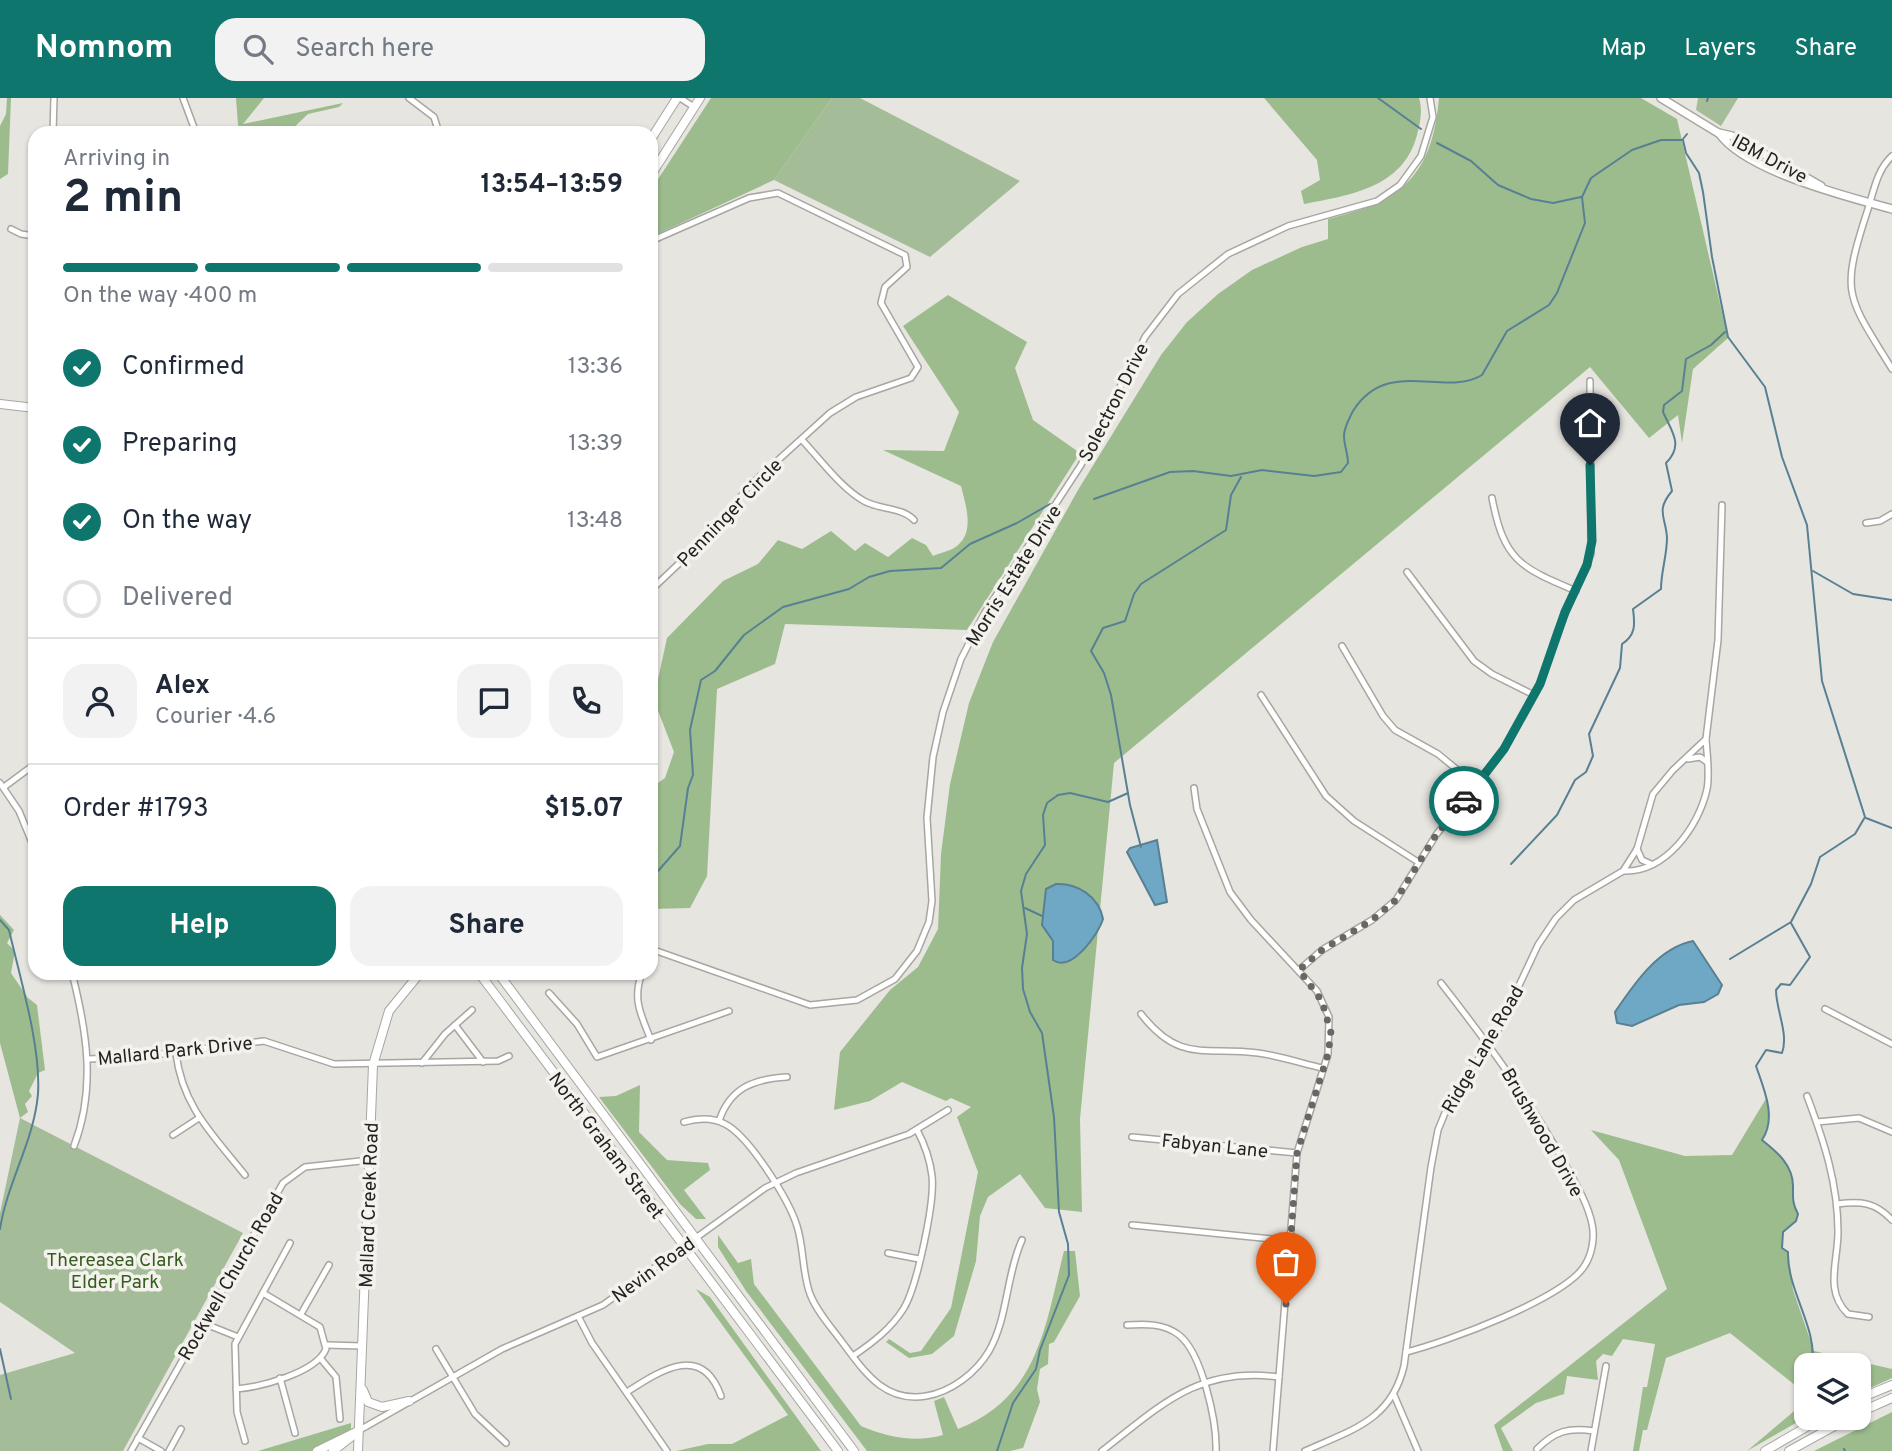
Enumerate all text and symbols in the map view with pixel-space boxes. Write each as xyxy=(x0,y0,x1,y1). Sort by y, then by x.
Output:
search box xyxy=(215,18,705,81)
text: Nomnom xyxy=(35,28,173,70)
icon: search xyxy=(239,30,277,68)
text: Search here xyxy=(295,33,434,66)
text: Map xyxy=(1601,34,1646,64)
text: Layers xyxy=(1684,34,1756,64)
text: Share xyxy=(1794,34,1857,64)
street label: IBM Drive xyxy=(1727,130,1811,190)
text: Arriving in xyxy=(63,145,170,174)
text: 13:54–13:59 xyxy=(480,169,623,202)
text: 2 min xyxy=(63,170,183,229)
text: On the way · 400 m xyxy=(63,282,257,311)
street label: Solectron Drive xyxy=(1074,339,1155,467)
icon: check xyxy=(63,349,101,387)
text: Confirmed xyxy=(122,351,245,384)
text: 13:36 xyxy=(568,353,623,382)
pin xyxy=(1560,393,1620,465)
icon: home xyxy=(1571,404,1609,442)
icon: check xyxy=(63,426,101,464)
text: Preparing xyxy=(122,428,237,461)
text: 13:39 xyxy=(568,430,623,459)
street label: Penninger Circle xyxy=(673,454,788,573)
street label: Morris Estate Drive xyxy=(962,501,1068,651)
icon: check xyxy=(63,503,101,541)
text: On the way xyxy=(122,505,252,538)
text: 13:48 xyxy=(567,507,623,536)
text: Delivered xyxy=(122,582,233,615)
button: person xyxy=(63,664,137,738)
button: chat xyxy=(457,664,531,738)
button: phone xyxy=(549,664,623,738)
text: Alex xyxy=(155,670,210,703)
text: Courier · 4.6 xyxy=(155,703,276,732)
courier xyxy=(1429,766,1499,836)
icon: car xyxy=(1445,782,1483,820)
text: Order #1793 xyxy=(63,793,209,826)
text: $15.07 xyxy=(544,793,623,826)
button: Help xyxy=(63,886,336,966)
button: Share xyxy=(350,886,623,966)
street label: Ridge Lane Road xyxy=(1437,982,1530,1118)
street label: Mallard Park Drive xyxy=(97,1032,254,1072)
street label: Brushwood Drive xyxy=(1495,1064,1588,1202)
street label: North Graham Street xyxy=(542,1068,668,1224)
street label: Mallard Creek Road xyxy=(355,1122,385,1288)
street label: Fabyan Lane xyxy=(1160,1129,1269,1165)
street label: Rockwell Church Road xyxy=(174,1189,290,1365)
street label: Nevin Road xyxy=(608,1232,700,1309)
pin xyxy=(1256,1232,1316,1304)
icon: bag xyxy=(1267,1243,1305,1281)
park label: Thereasea Clark Elder Park xyxy=(46,1249,184,1295)
map controls xyxy=(1794,1353,1871,1430)
button: layers xyxy=(1794,1353,1871,1430)

